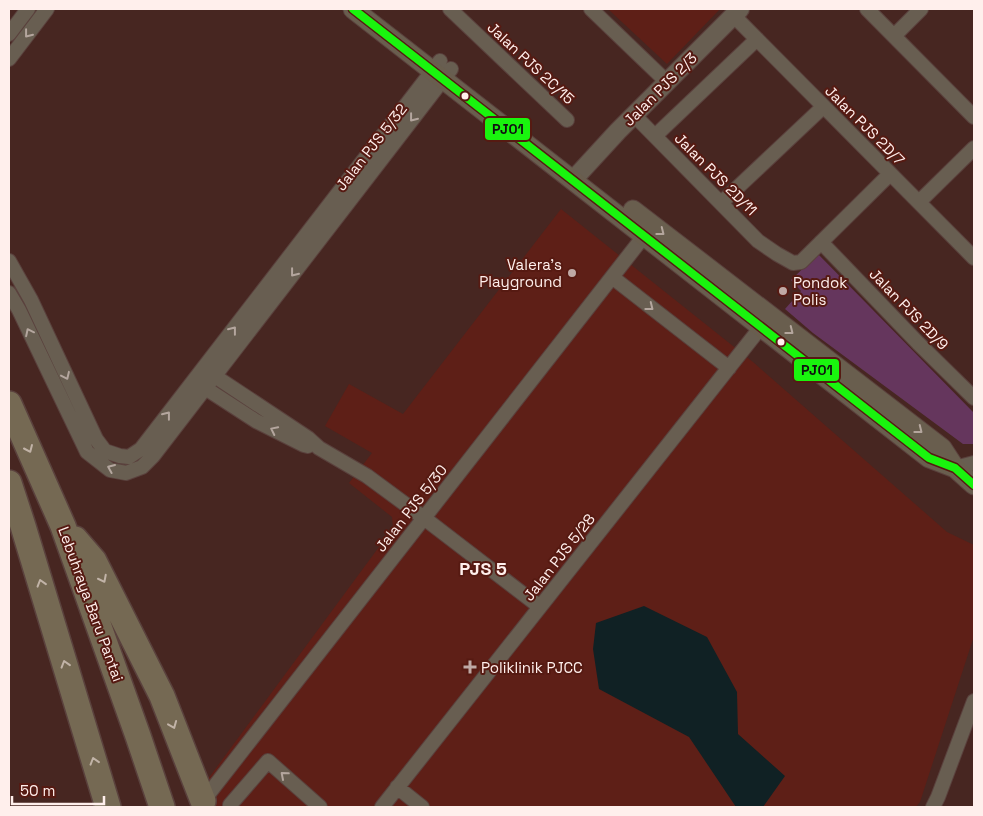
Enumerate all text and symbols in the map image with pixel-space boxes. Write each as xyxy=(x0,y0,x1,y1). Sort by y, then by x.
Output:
street label: Jalan PJS 2C/15 xyxy=(484,18,578,108)
one-way arrow xyxy=(25,28,34,38)
street label: Jalan PJS 2/3 xyxy=(619,48,701,130)
street label: Jalan PJS 2D/7 xyxy=(821,81,909,169)
unlabelled marker xyxy=(460,91,470,101)
street label: Jalan PJS 5/32 xyxy=(331,100,411,194)
one-way arrow xyxy=(411,112,419,121)
line badge: PJ01 xyxy=(484,117,531,141)
text: PJ01 xyxy=(492,120,524,138)
street label: Jalan PJS 2D/11 xyxy=(671,129,761,219)
one-way arrow xyxy=(655,227,664,235)
place label: Valera's Playground xyxy=(479,255,562,291)
street label: Jalan PJS 2D/9 xyxy=(865,264,953,354)
one-way arrow xyxy=(291,267,299,276)
marker: Valera's Playground xyxy=(566,267,578,279)
place label: Pondok Polis xyxy=(793,273,847,309)
marker: Pondok Polis xyxy=(777,285,789,297)
one-way arrow xyxy=(644,302,653,310)
one-way arrow xyxy=(784,326,793,334)
one-way arrow xyxy=(227,327,235,336)
one-way arrow xyxy=(25,328,35,337)
unlabelled marker xyxy=(776,337,786,347)
line badge: PJ01 xyxy=(793,358,840,382)
text: PJ01 xyxy=(801,361,833,379)
one-way arrow xyxy=(60,371,71,380)
one-way arrow xyxy=(162,412,170,421)
one-way arrow xyxy=(913,425,922,433)
one-way arrow xyxy=(270,426,279,436)
one-way arrow xyxy=(22,444,33,453)
street label: Jalan PJS 5/30 xyxy=(371,460,451,556)
one-way arrow xyxy=(107,464,115,474)
street label: Jalan PJS 5/28 xyxy=(519,510,599,604)
street label: Lebuhraya Baru Pantai xyxy=(54,524,128,684)
district label: PJS 5 xyxy=(459,557,507,580)
one-way arrow xyxy=(97,574,107,583)
one-way arrow xyxy=(36,579,46,588)
place label: Poliklinik PJCC xyxy=(481,658,583,677)
one-way arrow xyxy=(61,660,71,668)
marker: Poliklinik PJCC xyxy=(463,660,477,674)
one-way arrow xyxy=(167,720,177,729)
one-way arrow xyxy=(90,757,100,765)
one-way arrow xyxy=(280,772,289,781)
scale bar xyxy=(12,774,105,806)
text: 50 m xyxy=(20,781,55,800)

